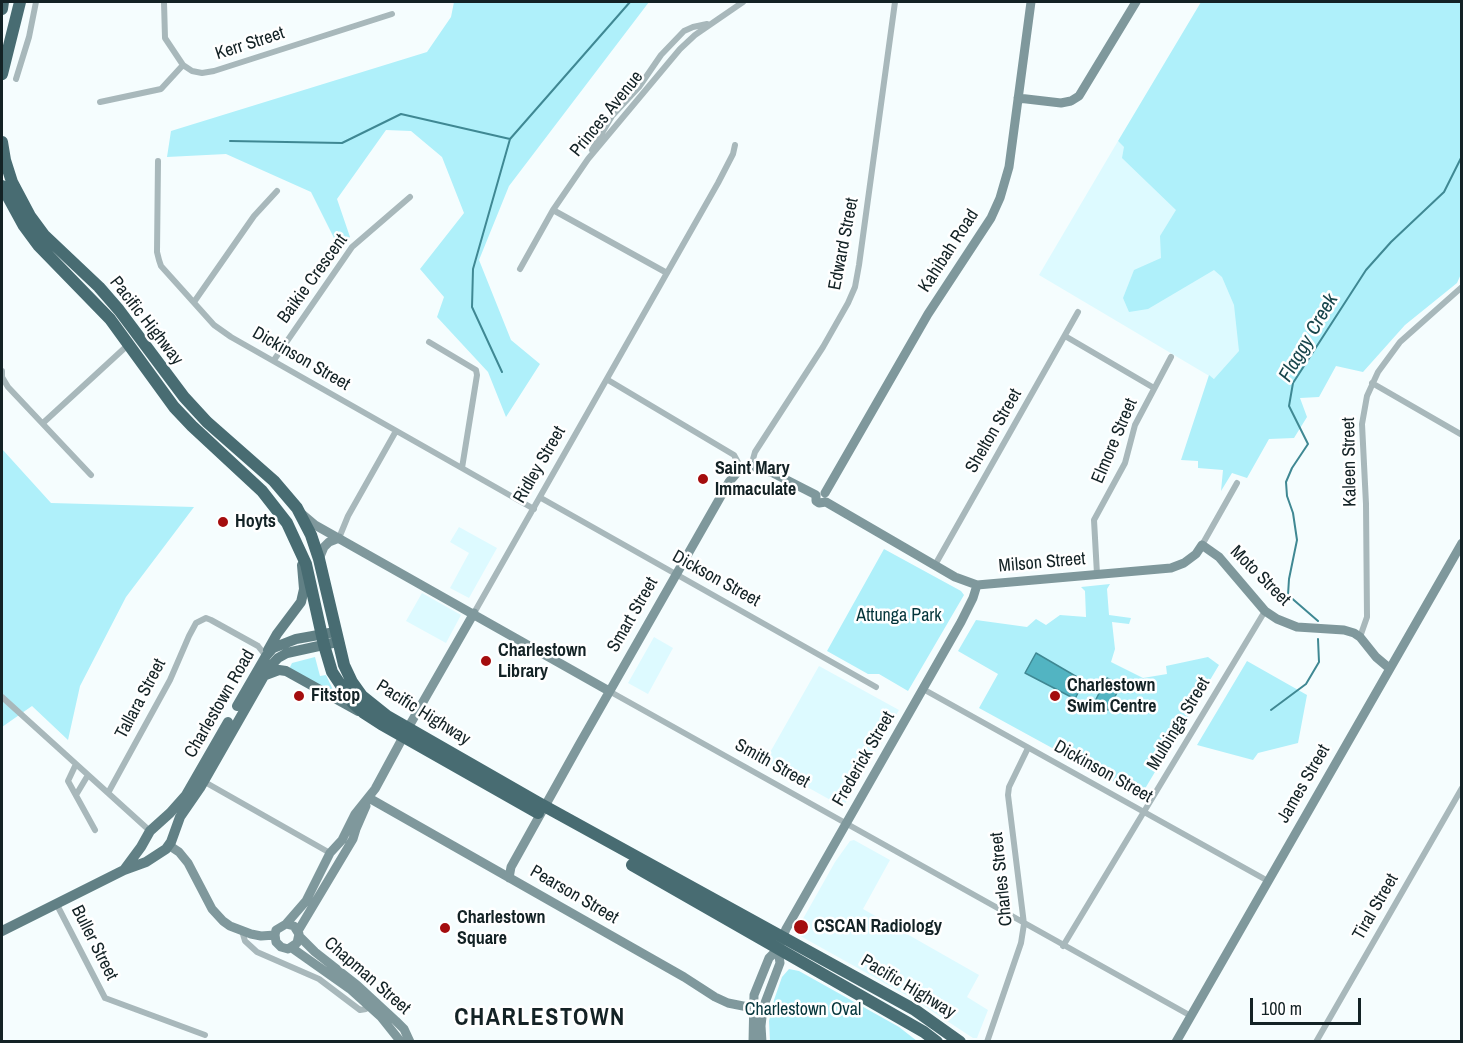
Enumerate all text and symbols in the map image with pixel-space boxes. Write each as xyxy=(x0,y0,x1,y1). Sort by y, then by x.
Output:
street label: Kerr Street xyxy=(213,23,287,65)
street label: Princes Avenue xyxy=(566,67,648,161)
street label: Edward Street xyxy=(824,196,864,292)
street label: Kahibah Road xyxy=(914,206,984,296)
street label: Baikie Crescent xyxy=(273,230,353,328)
street label: Pacific Highway xyxy=(105,272,187,370)
water label: Flaggy Creek xyxy=(1274,290,1344,386)
street label: Dickinson Street xyxy=(248,322,354,396)
street label: Shelton Street xyxy=(961,385,1027,477)
street label: Elmore Street xyxy=(1087,395,1143,487)
street label: Kaleen Street xyxy=(1338,417,1362,507)
street label: Ridley Street xyxy=(509,423,571,507)
place label: Saint Mary Immaculate xyxy=(715,458,796,500)
marker: Saint Mary Immaculate xyxy=(696,472,710,486)
place label: Hoyts xyxy=(235,511,276,533)
marker: Hoyts xyxy=(216,515,230,529)
street label: Moto Street xyxy=(1225,541,1295,611)
street label: Dickson Street xyxy=(668,546,764,612)
street label: Milson Street xyxy=(998,548,1086,578)
street label: Smart Street xyxy=(603,574,663,656)
park label: Attunga Park xyxy=(856,605,942,627)
place label: Charlestown Library xyxy=(498,640,587,682)
street label: Charlestown Road xyxy=(180,646,260,762)
marker: Charlestown Library xyxy=(479,654,493,668)
street label: Tallara Street xyxy=(111,655,171,743)
street label: Mulbinga Street xyxy=(1143,674,1215,774)
place label: Charlestown Swim Centre xyxy=(1067,675,1156,718)
street label: Pacific Highway xyxy=(372,676,474,750)
place label: Fitstop xyxy=(311,685,360,707)
marker: Fitstop xyxy=(292,689,306,703)
marker: Charlestown Swim Centre xyxy=(1048,689,1062,703)
street label: Frederick Street xyxy=(828,708,900,810)
street label: Smith Street xyxy=(731,735,813,793)
street label: Dickinson Street xyxy=(1050,736,1156,808)
street label: James Street xyxy=(1273,741,1335,827)
street label: Charles Street xyxy=(986,831,1018,927)
street label: Pearson Street xyxy=(526,861,622,929)
street label: Tiral Street xyxy=(1348,870,1404,944)
street label: Buller Street xyxy=(66,902,122,984)
place label: Charlestown Square xyxy=(457,907,546,950)
place label: CSCAN Radiology xyxy=(814,916,942,938)
marker: CSCAN Radiology xyxy=(792,918,810,936)
marker: Charlestown Square xyxy=(438,921,452,935)
street label: Chapman Street xyxy=(319,933,415,1019)
street label: Pacific Highway xyxy=(857,950,959,1024)
scale bar xyxy=(1253,986,1364,1024)
text: 100 m xyxy=(1261,996,1302,1021)
park label: Charlestown Oval xyxy=(745,999,861,1021)
district label: CHARLESTOWN xyxy=(454,1005,626,1033)

